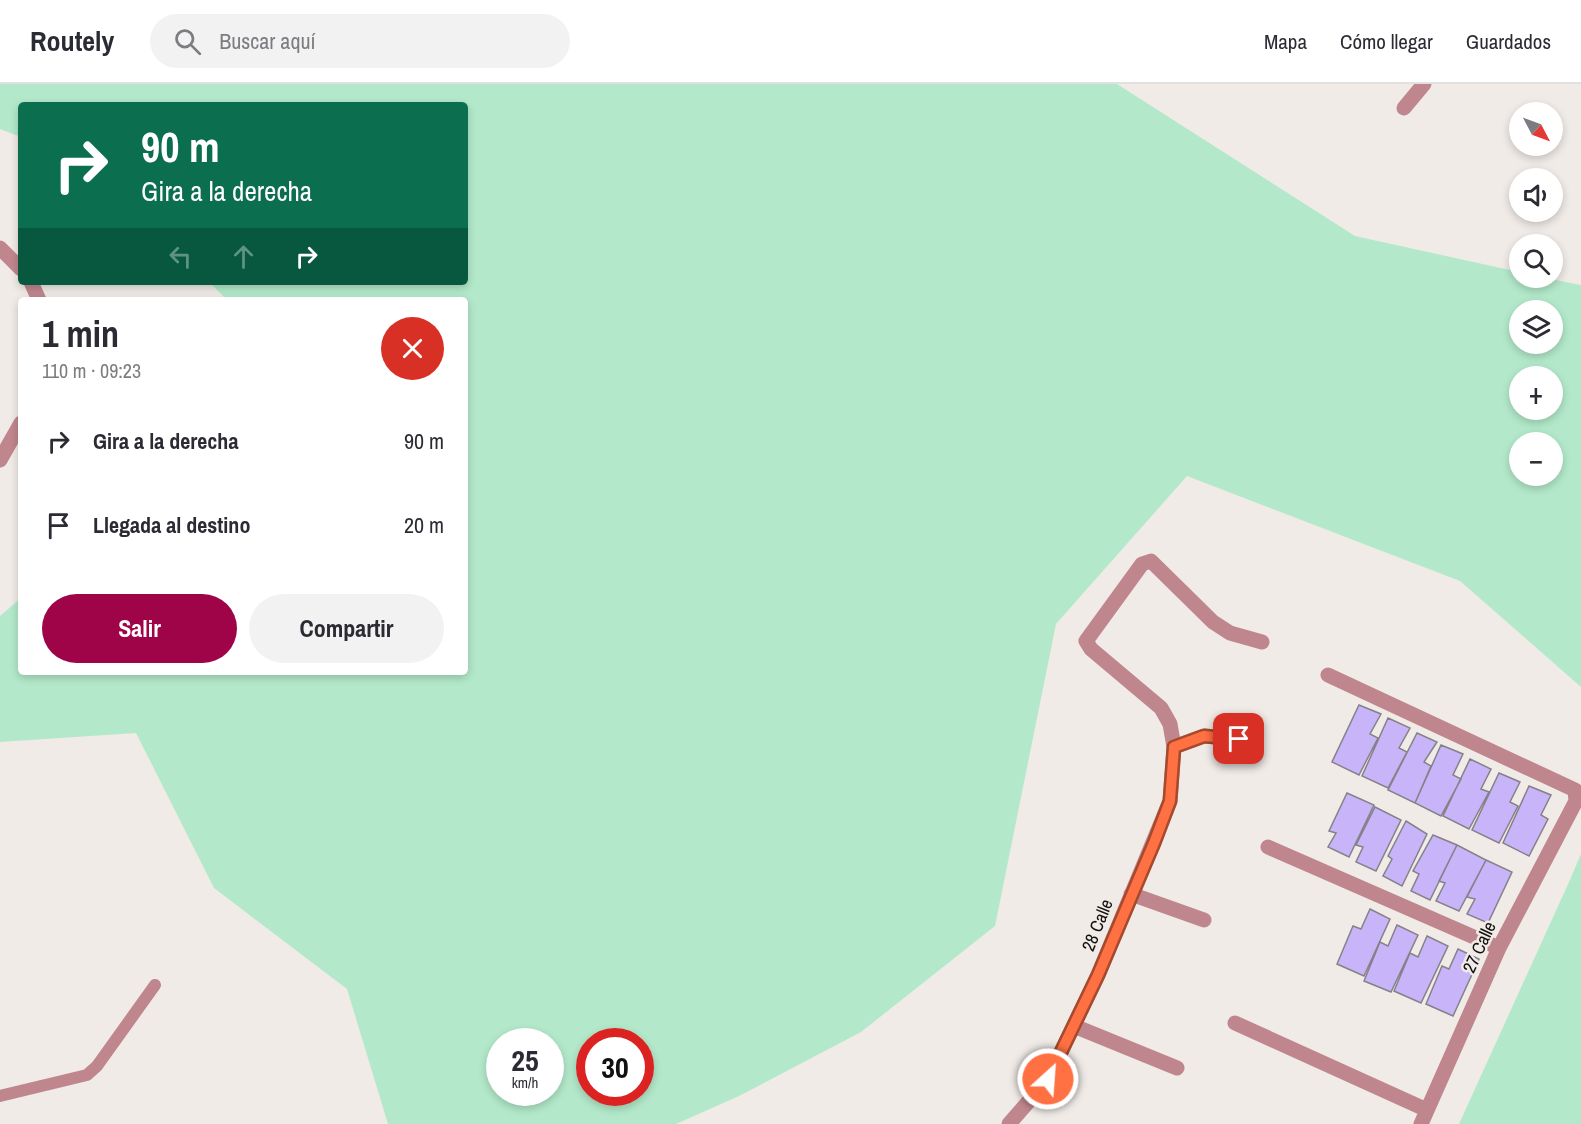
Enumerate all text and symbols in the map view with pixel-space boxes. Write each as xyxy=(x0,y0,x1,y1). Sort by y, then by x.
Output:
search box xyxy=(150,14,570,68)
text: Routely xyxy=(30,22,114,60)
icon: search xyxy=(171,25,204,58)
text: Buscar aquí xyxy=(219,26,315,56)
text: Mapa xyxy=(1264,27,1307,56)
text: Cómo llegar xyxy=(1340,27,1433,56)
text: Guardados xyxy=(1466,27,1551,56)
north arrow xyxy=(1509,102,1563,156)
map controls xyxy=(1509,102,1563,486)
text: 90 m xyxy=(141,119,220,175)
icon: right xyxy=(42,126,120,204)
button: sound xyxy=(1509,168,1563,222)
text: Gira a la derecha xyxy=(141,173,312,209)
button: search xyxy=(1509,234,1563,288)
icon: left xyxy=(164,240,197,273)
icon: ahead xyxy=(227,240,260,273)
icon: right xyxy=(290,240,323,273)
button: layers xyxy=(1509,300,1563,354)
text: 1 min xyxy=(42,310,119,358)
button: close xyxy=(381,317,444,380)
text: 110 m · 09:23 xyxy=(42,357,141,384)
button: + xyxy=(1509,366,1563,420)
icon: right xyxy=(42,425,75,458)
text: Gira a la derecha xyxy=(93,426,238,456)
text: 90 m xyxy=(404,426,444,456)
button: − xyxy=(1509,432,1563,486)
icon: arrive xyxy=(42,509,75,542)
text: Llegada al destino xyxy=(93,510,250,540)
text: 20 m xyxy=(404,510,444,540)
button: Salir xyxy=(42,594,237,663)
button: Compartir xyxy=(249,594,444,663)
pin xyxy=(1213,713,1264,764)
icon: arrive xyxy=(1222,722,1255,755)
street label: 28 Calle xyxy=(1075,895,1119,955)
street label: 27 Calle xyxy=(1456,917,1502,977)
speed limit sign: 30 xyxy=(576,1028,654,1106)
text: 25 xyxy=(511,1040,539,1080)
position arrow xyxy=(1016,1047,1080,1111)
text: km/h xyxy=(512,1072,538,1093)

